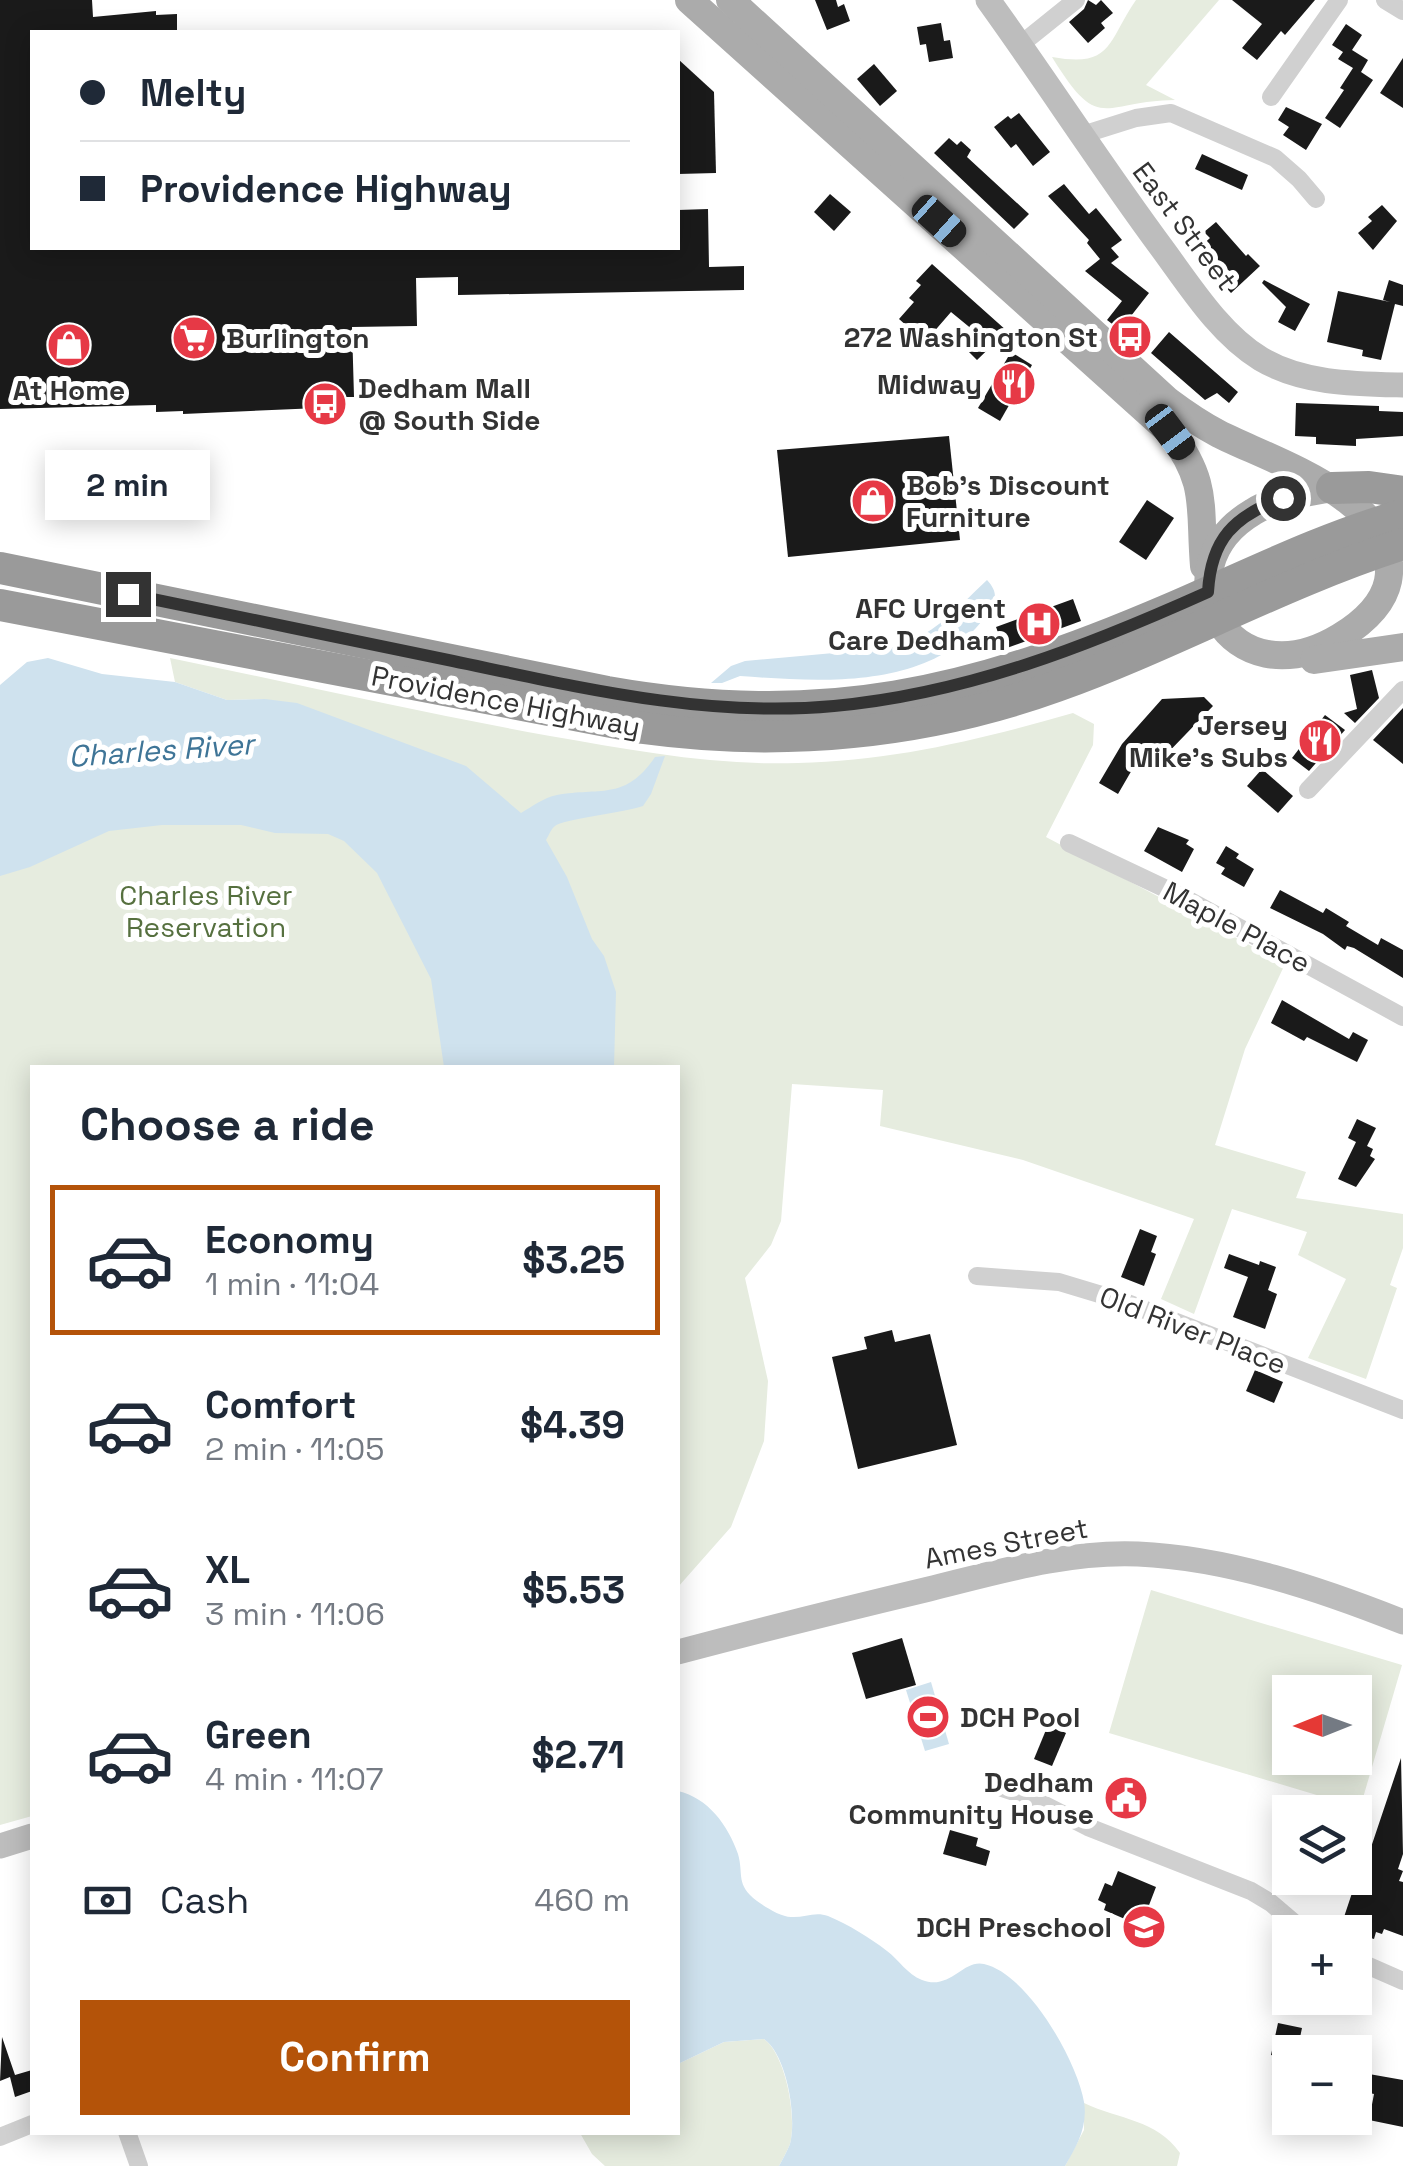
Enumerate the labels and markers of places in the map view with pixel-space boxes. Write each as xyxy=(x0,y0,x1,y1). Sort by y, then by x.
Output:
bus stop icon: 272 Washington St xyxy=(1107,314,1153,360)
supermarket icon: Burlington xyxy=(171,315,217,361)
place label: 272 Washington St xyxy=(844,319,1098,355)
place label: Burlington xyxy=(226,320,370,356)
shop icon: At Home xyxy=(46,322,92,368)
restaurant icon: Midway xyxy=(991,361,1037,407)
place label: Midway xyxy=(877,366,982,402)
place label: Dedham Mall @ South Side xyxy=(358,370,540,438)
place label: At Home xyxy=(13,372,125,408)
bus stop icon: Dedham Mall @ South Side xyxy=(302,381,348,427)
place label: Bob's Discount Furniture xyxy=(906,467,1110,535)
shop icon: Bob's Discount Furniture xyxy=(850,478,896,524)
place label: AFC Urgent Care Dedham xyxy=(828,590,1006,658)
hospital icon: AFC Urgent Care Dedham xyxy=(1016,601,1062,647)
place label: Jersey Mike's Subs xyxy=(1129,707,1288,775)
restaurant icon: Jersey Mike's Subs xyxy=(1297,718,1343,764)
sports icon: DCH Pool xyxy=(905,1694,951,1740)
place label: DCH Pool xyxy=(960,1699,1080,1735)
place label: Dedham Community House xyxy=(849,1764,1094,1832)
public building icon: Dedham Community House xyxy=(1103,1775,1149,1821)
school or university icon: DCH Preschool xyxy=(1121,1904,1167,1950)
place label: DCH Preschool xyxy=(916,1909,1112,1945)

